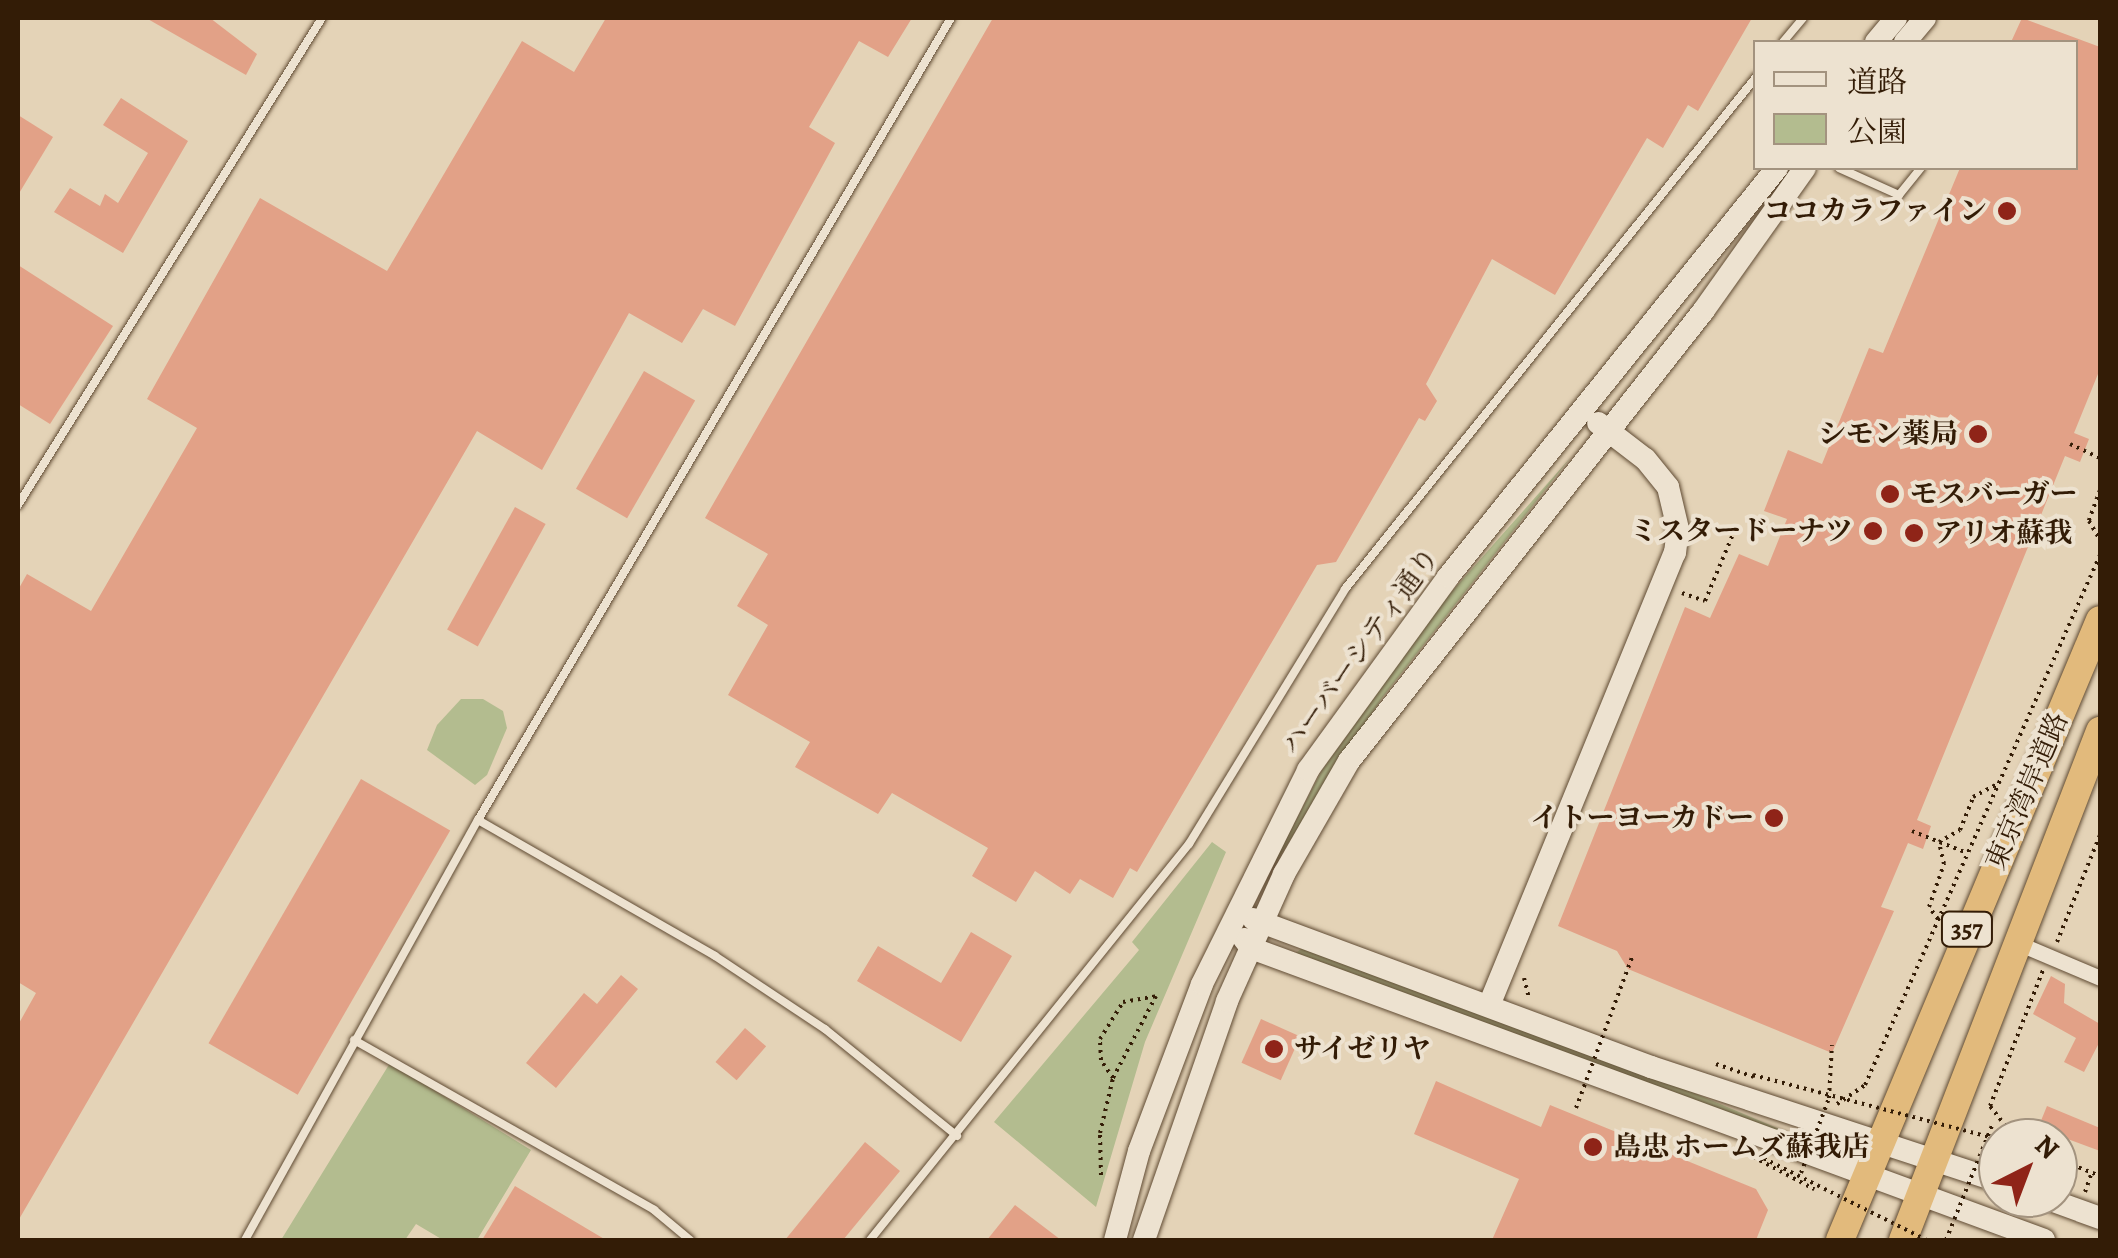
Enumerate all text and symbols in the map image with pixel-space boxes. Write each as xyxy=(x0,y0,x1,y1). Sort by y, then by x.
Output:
legend xyxy=(1753,40,2078,170)
text: 道路 xyxy=(1847,62,1907,102)
text: 公園 xyxy=(1847,112,1907,152)
place label: ココカラファイン xyxy=(1763,194,1987,228)
marker: ココカラファイン xyxy=(1996,200,2018,222)
place label: シモン薬局 xyxy=(1818,417,1958,451)
marker: シモン薬局 xyxy=(1967,423,1989,445)
place label: モスバーガー xyxy=(1910,477,2078,511)
marker: モスバーガー xyxy=(1879,483,1901,505)
place label: ミスタードーナツ xyxy=(1629,514,1853,548)
place label: アリオ蘇我 xyxy=(1934,516,2074,550)
marker: ミスタードーナツ xyxy=(1862,520,1884,542)
marker: アリオ蘇我 xyxy=(1903,522,1925,544)
street label: ハーバーシティ通り xyxy=(1272,539,1448,763)
street label: 東京湾岸道路 xyxy=(1979,707,2075,875)
place label: イトーヨーカドー xyxy=(1530,801,1754,835)
marker: イトーヨーカドー xyxy=(1763,807,1785,829)
road number: 357 xyxy=(1940,909,1994,949)
place label: サイゼリヤ xyxy=(1294,1032,1434,1066)
marker: サイゼリヤ xyxy=(1263,1038,1285,1060)
north arrow xyxy=(1978,1118,2078,1218)
text: N xyxy=(2026,1126,2067,1168)
place label: 島忠 ホームズ蘇我店 xyxy=(1613,1130,1870,1164)
marker: 島忠 ホームズ蘇我店 xyxy=(1582,1136,1604,1158)

